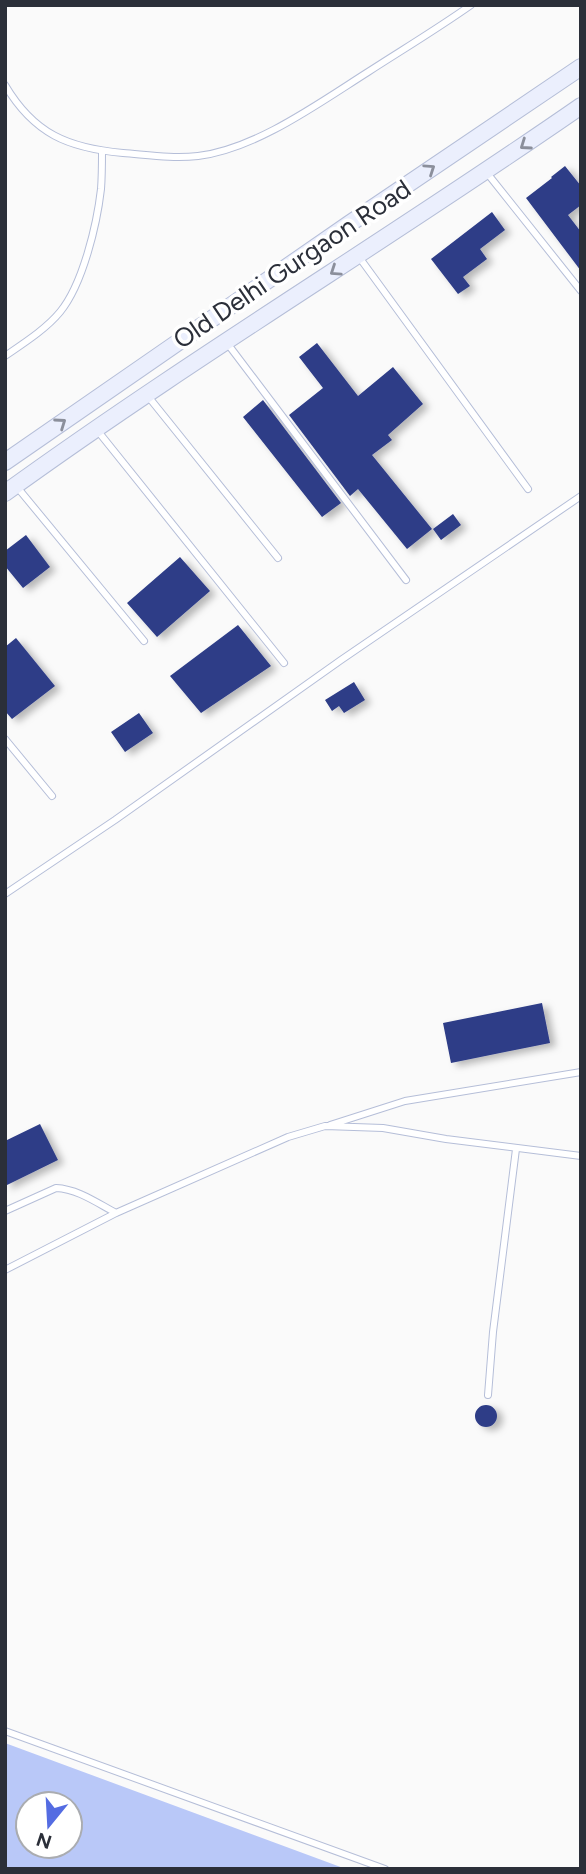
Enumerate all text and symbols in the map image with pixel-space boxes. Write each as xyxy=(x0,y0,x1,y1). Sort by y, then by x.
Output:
one-way arrow xyxy=(520,137,533,149)
one-way arrow xyxy=(422,165,435,177)
street label: Old Delhi Gurgaon Road xyxy=(167,173,417,355)
one-way arrow xyxy=(330,262,343,275)
one-way arrow xyxy=(53,419,66,431)
north arrow xyxy=(14,1790,84,1860)
text: N xyxy=(33,1827,54,1854)

